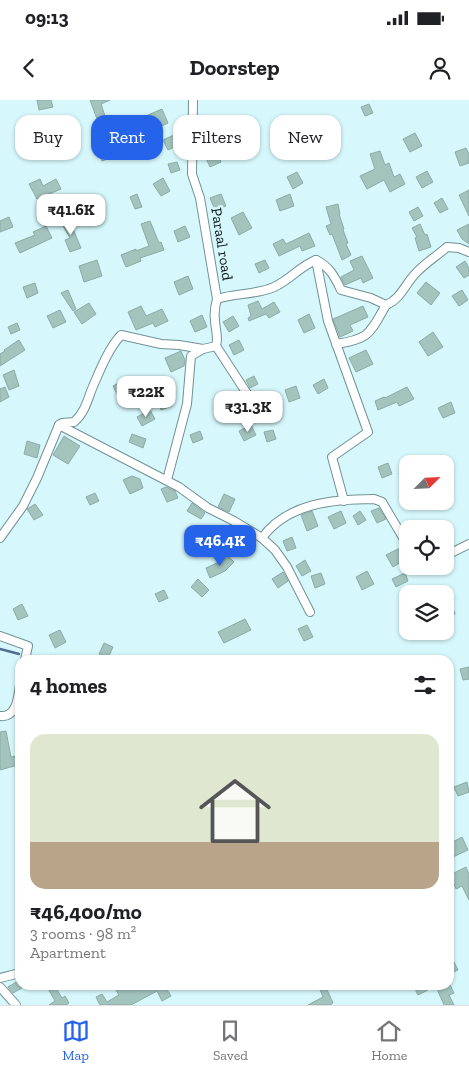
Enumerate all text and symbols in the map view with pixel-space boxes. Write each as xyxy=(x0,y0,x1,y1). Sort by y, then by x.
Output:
text: 09:13 xyxy=(25,6,69,29)
icon: back xyxy=(15,54,43,82)
text: Doorstep xyxy=(189,54,280,81)
icon: person xyxy=(426,54,454,82)
chip: Buy xyxy=(15,115,81,160)
chip: Rent xyxy=(91,115,163,160)
chip: Filters xyxy=(173,115,260,160)
chip: New xyxy=(270,115,341,160)
pin: ₹41.6K xyxy=(30,194,112,236)
text: ₹41.6K xyxy=(48,200,95,219)
street label: Paraal road xyxy=(207,206,237,282)
pin: ₹22K xyxy=(116,376,176,418)
text: ₹22K xyxy=(128,382,164,401)
pin: ₹31.3K xyxy=(207,390,289,433)
text: ₹31.3K xyxy=(225,397,271,416)
north arrow xyxy=(399,455,454,510)
map controls xyxy=(399,455,454,640)
button: locate xyxy=(399,520,454,575)
pin: ₹46.4K xyxy=(179,524,261,567)
text: ₹46.4K xyxy=(195,531,245,550)
button: layers xyxy=(399,585,454,640)
icon: filters xyxy=(411,671,439,699)
text: 4 homes xyxy=(30,673,107,698)
icon: home xyxy=(190,766,280,856)
text: ₹46,400/mo xyxy=(30,899,142,924)
text: 3 rooms · 98 m² xyxy=(30,924,136,943)
text: Apartment xyxy=(30,943,106,962)
tab: Map xyxy=(62,1017,90,1064)
tab: Saved xyxy=(213,1017,248,1064)
tab: Home xyxy=(371,1017,407,1064)

